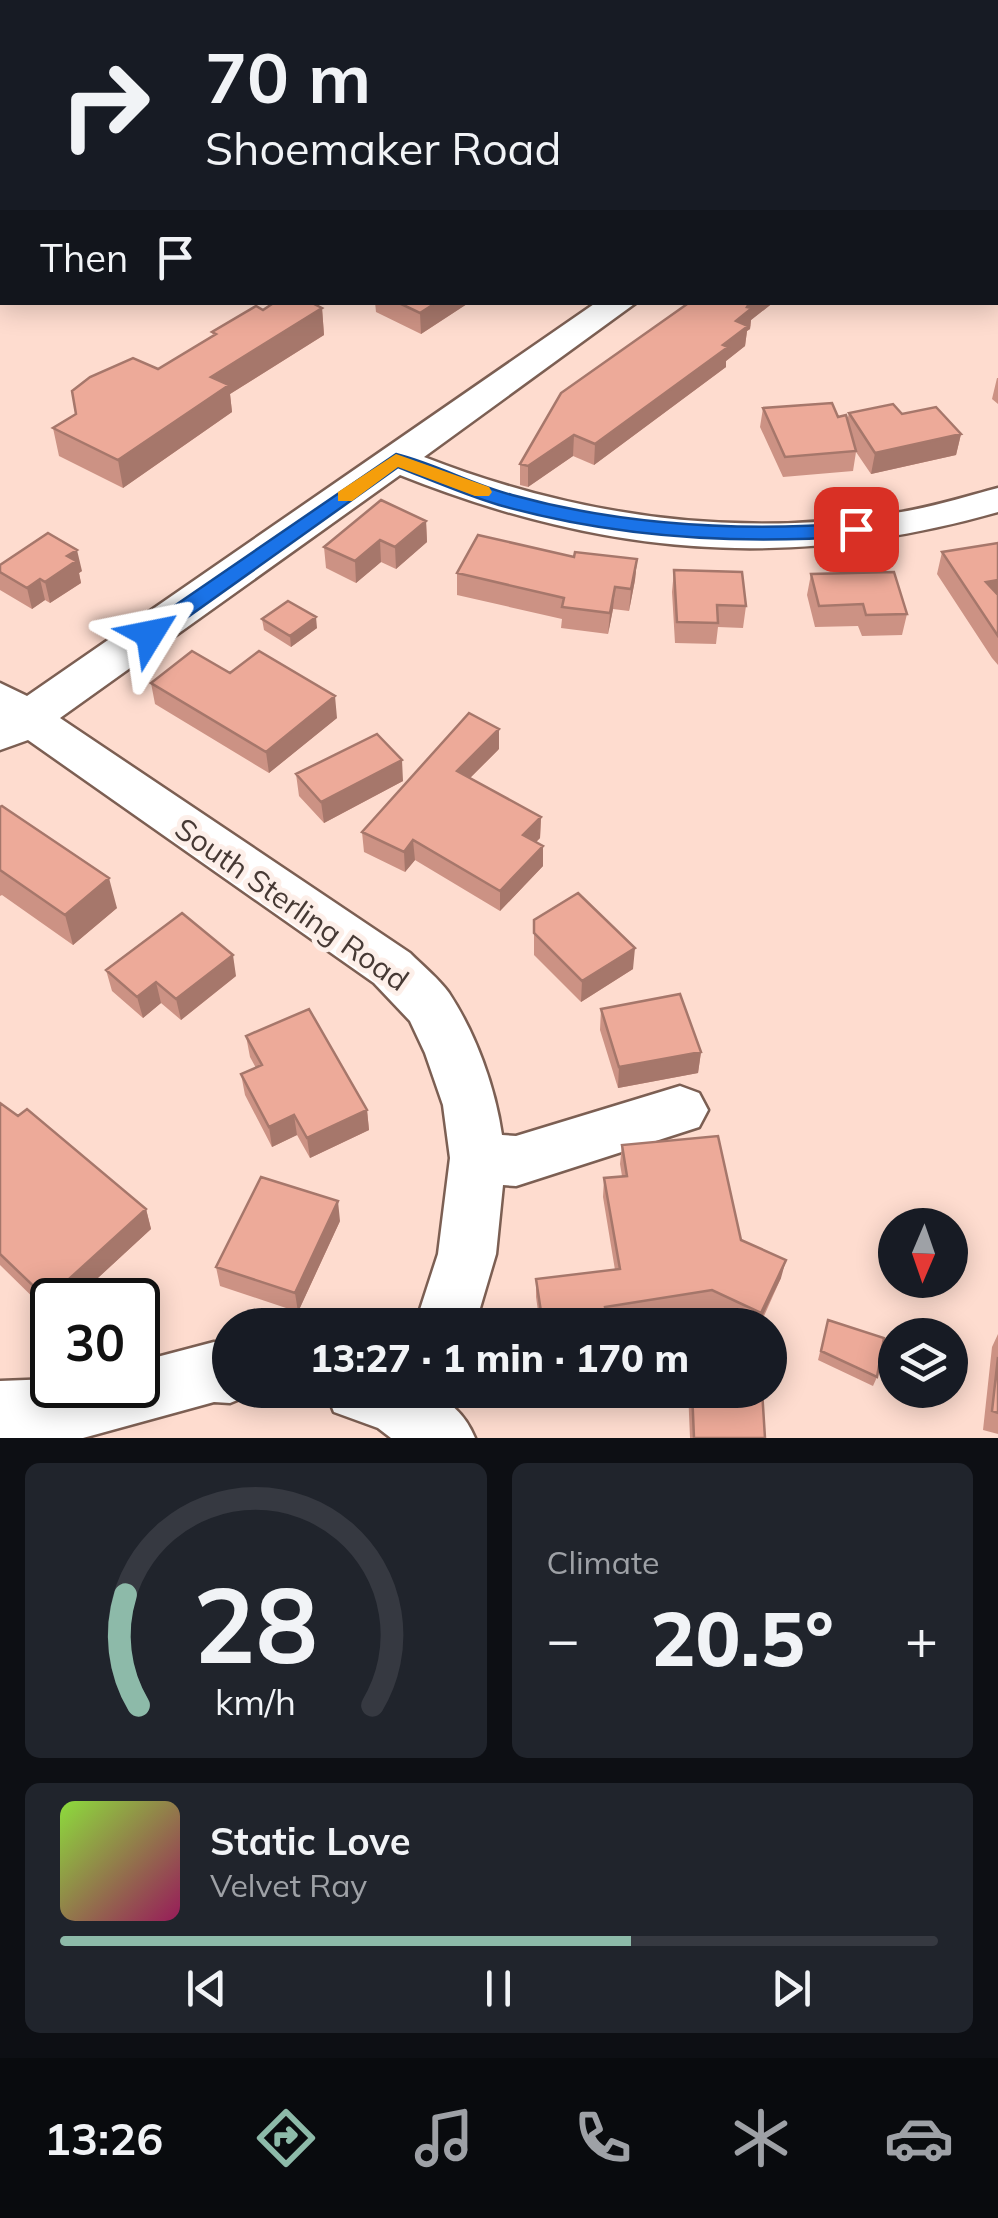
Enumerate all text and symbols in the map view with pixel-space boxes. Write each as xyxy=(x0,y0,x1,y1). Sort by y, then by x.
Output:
text: 70 m xyxy=(205,33,371,121)
icon: right xyxy=(40,40,170,170)
text: Shoemaker Road xyxy=(205,120,562,176)
icon: arrive xyxy=(148,230,203,285)
text: Then xyxy=(40,234,128,282)
pin xyxy=(814,487,899,572)
icon: arrive xyxy=(829,502,884,557)
position arrow xyxy=(98,582,202,686)
street label: South Sterling Road xyxy=(168,809,416,999)
north arrow xyxy=(878,1208,968,1298)
map controls xyxy=(878,1208,968,1408)
speed limit sign: 30 xyxy=(30,1278,160,1408)
button: layers xyxy=(878,1318,968,1408)
text: 13:27 · 1 min · 170 m xyxy=(310,1334,689,1382)
text: Climate xyxy=(547,1542,659,1582)
text: 28 xyxy=(193,1558,318,1689)
text: 20.5° xyxy=(651,1591,834,1685)
text: − xyxy=(547,1604,580,1673)
text: + xyxy=(905,1604,938,1673)
text: km/h xyxy=(215,1679,296,1724)
text: Static Love xyxy=(210,1817,411,1865)
text: Velvet Ray xyxy=(210,1865,367,1905)
icon: previous xyxy=(179,1961,234,2016)
icon: pause xyxy=(471,1961,526,2016)
icon: next xyxy=(764,1961,819,2016)
icon: directions xyxy=(251,2103,321,2173)
icon: music xyxy=(409,2103,479,2173)
icon: phone xyxy=(568,2103,638,2173)
icon: climate xyxy=(726,2103,796,2173)
icon: car xyxy=(884,2103,954,2173)
text: 13:26 xyxy=(44,2110,163,2166)

